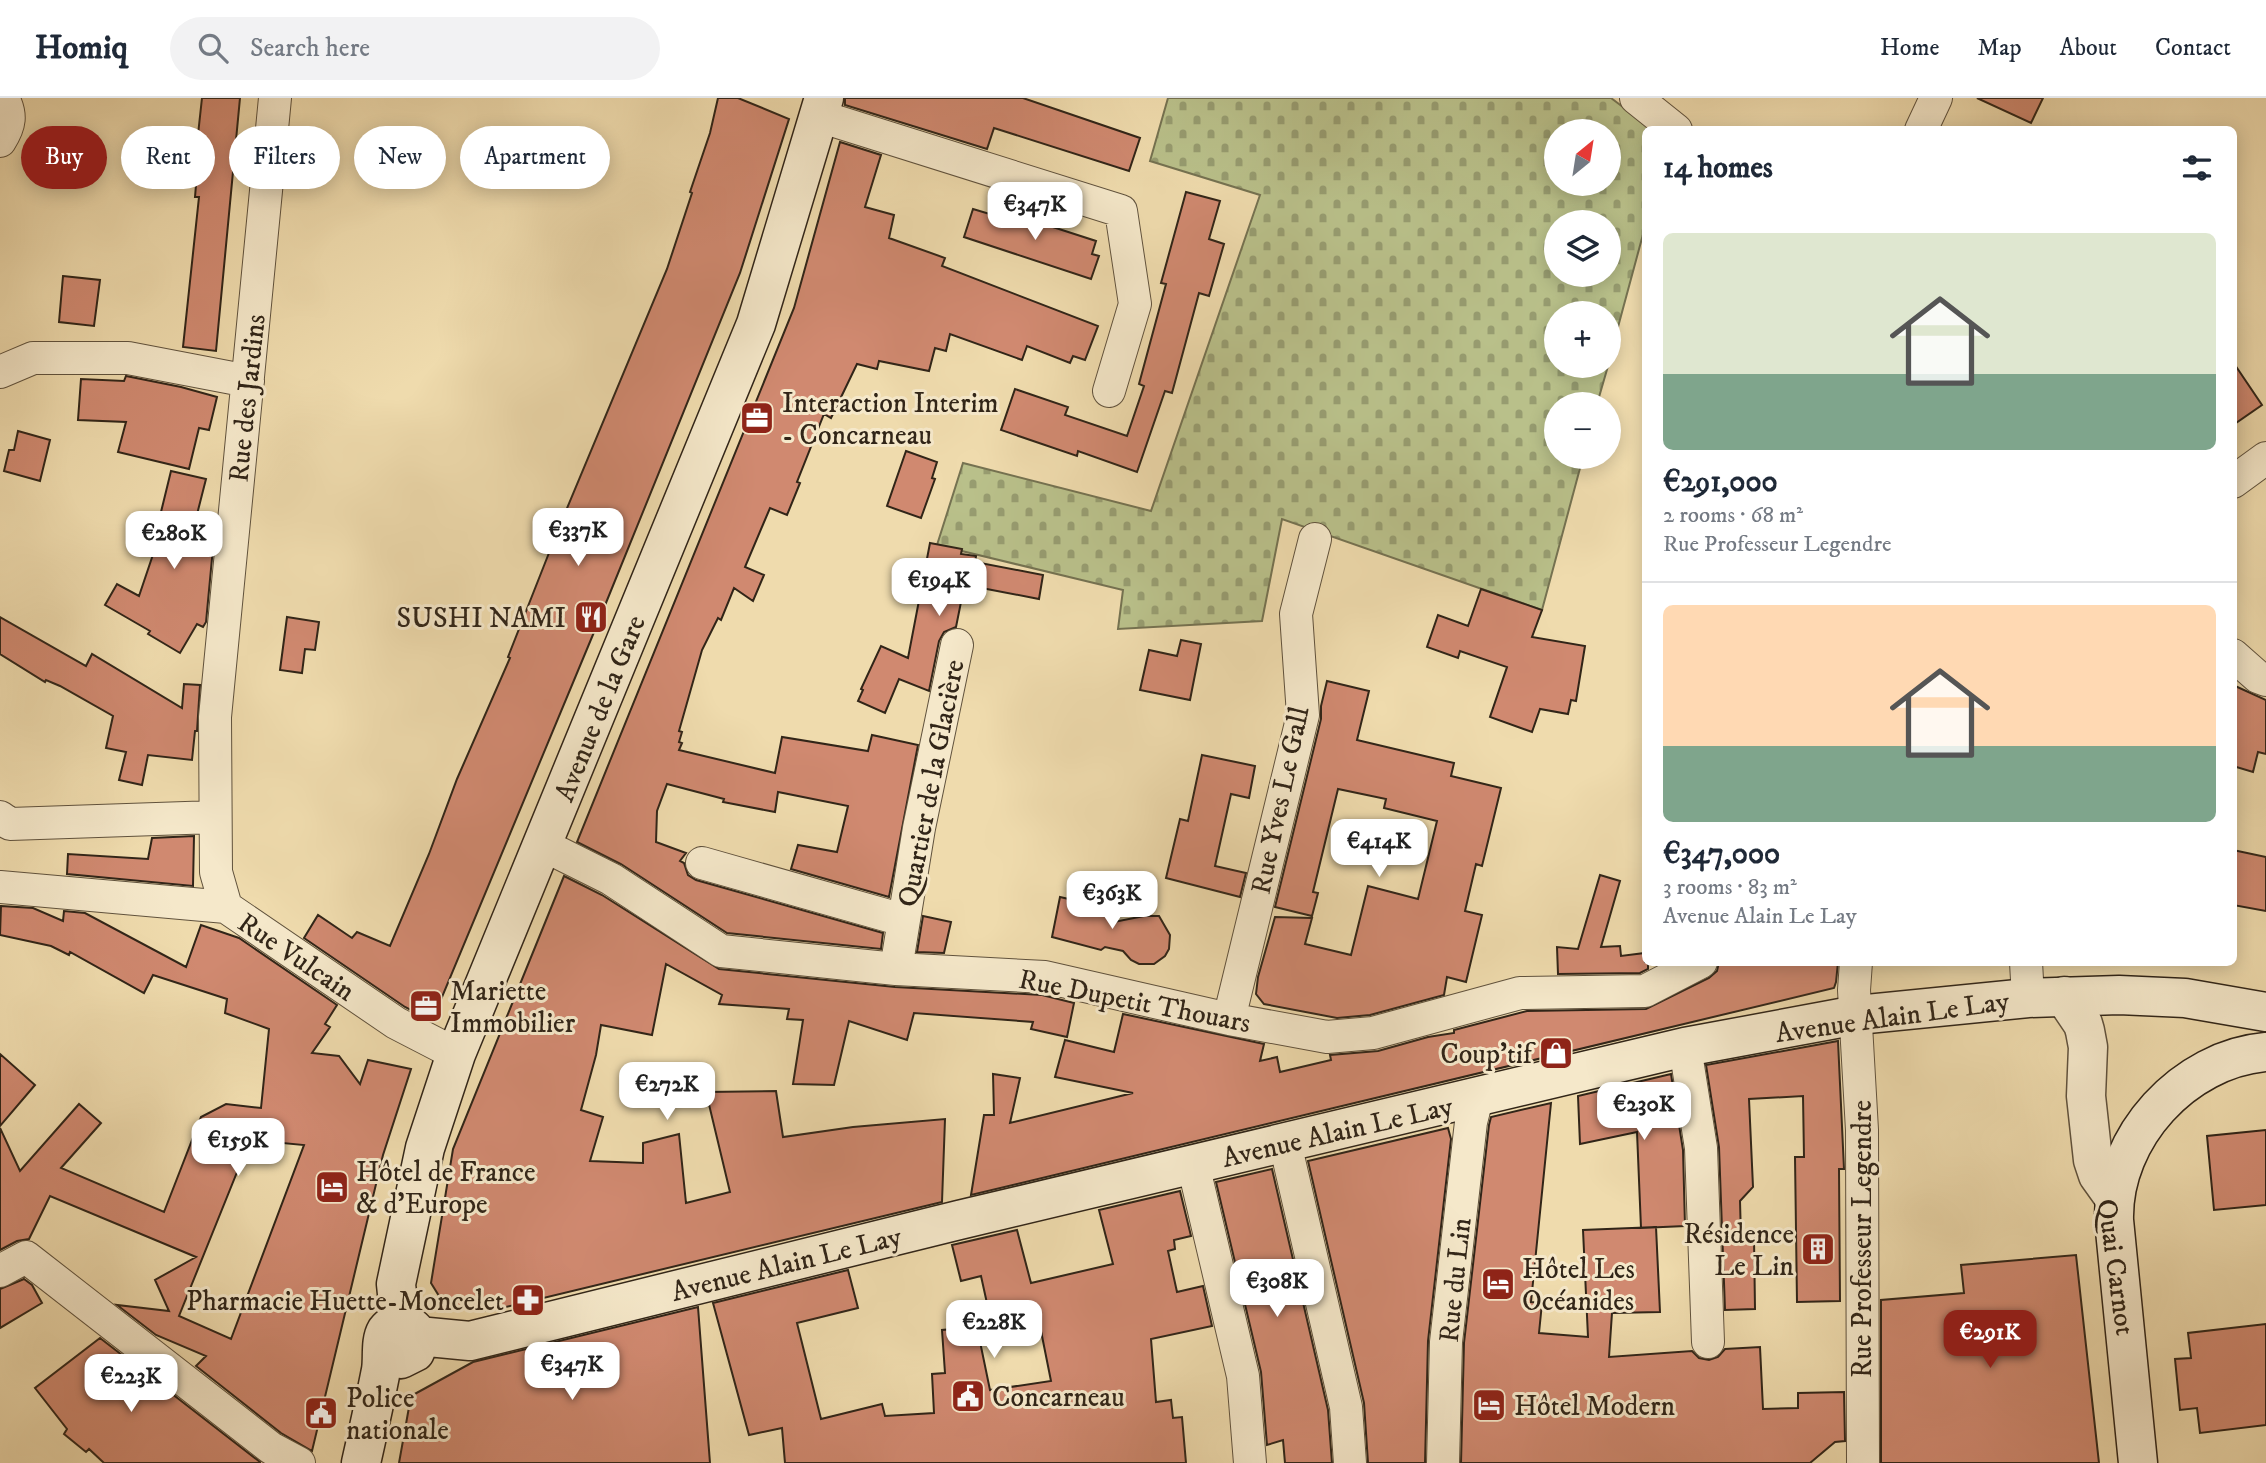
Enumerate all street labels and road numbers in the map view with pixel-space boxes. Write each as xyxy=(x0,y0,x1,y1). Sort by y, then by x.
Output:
street label: Rue des Jardins xyxy=(221,312,274,484)
street label: Avenue de la Gare xyxy=(547,610,654,807)
street label: Quartier de la Glacière xyxy=(890,657,973,910)
street label: Rue Yves Le Gall xyxy=(1243,703,1318,897)
street label: Rue Vulcain xyxy=(231,905,362,1009)
street label: Rue Dupetit Thouars xyxy=(1016,962,1254,1041)
street label: Avenue Alain Le Lay xyxy=(1773,984,2012,1051)
street label: Avenue Alain Le Lay xyxy=(1219,1089,1457,1176)
street label: Rue Professeur Legendre xyxy=(1845,1100,1880,1378)
street label: Quai Carnot xyxy=(2089,1197,2142,1338)
street label: Rue du Lin xyxy=(1432,1216,1479,1344)
street label: Avenue Alain Le Lay xyxy=(668,1219,906,1310)

